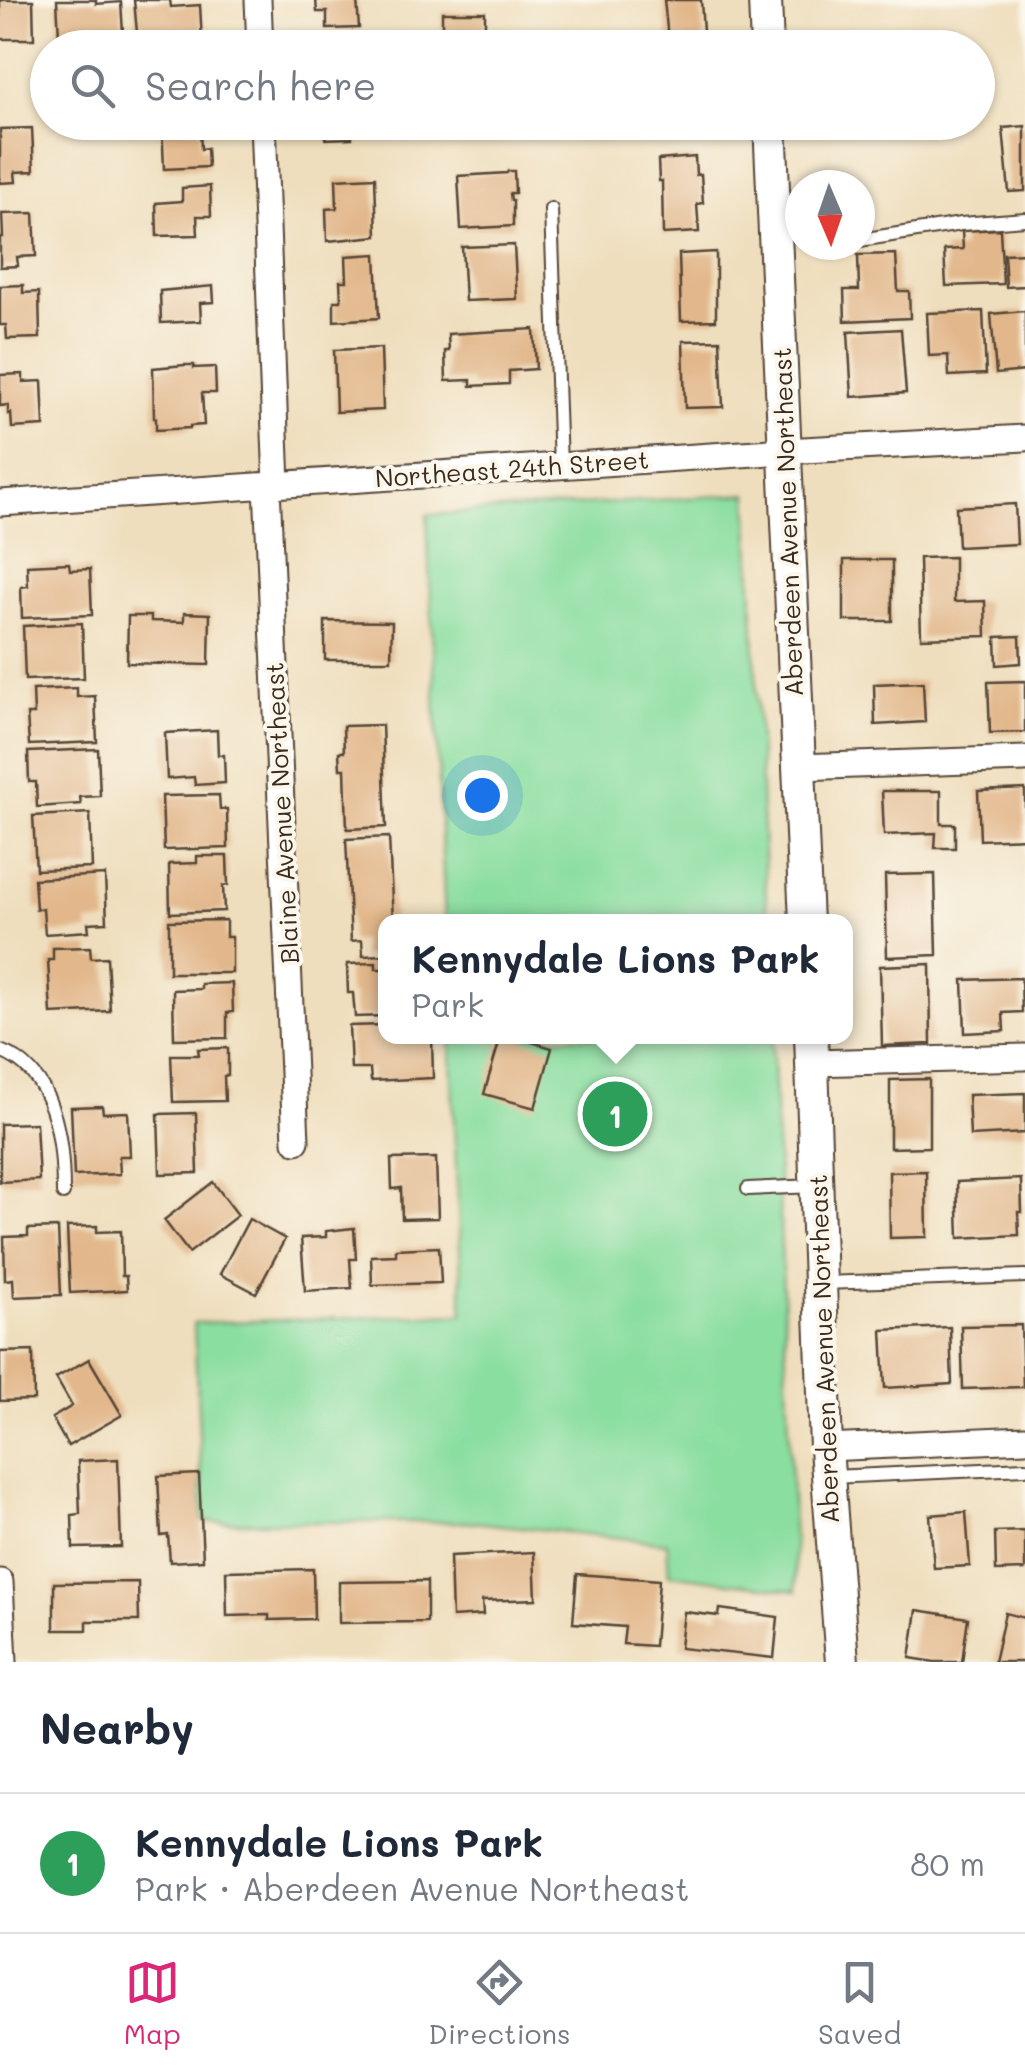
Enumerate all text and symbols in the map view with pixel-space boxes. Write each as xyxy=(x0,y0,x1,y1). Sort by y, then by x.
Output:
search box xyxy=(30,30,995,140)
icon: search xyxy=(65,58,120,113)
text: Search here xyxy=(145,60,376,110)
north arrow xyxy=(785,170,875,260)
street label: Aberdeen Avenue Northeast xyxy=(765,347,809,697)
street label: Northeast 24th Street xyxy=(374,442,650,494)
street label: Blaine Avenue Northeast xyxy=(257,661,305,965)
your location xyxy=(457,770,508,821)
popup xyxy=(378,914,853,1044)
text: Kennydale Lions Park xyxy=(411,933,820,983)
text: Park xyxy=(411,983,484,1025)
pin: 1 xyxy=(582,1076,648,1152)
street label: Aberdeen Avenue Northeast xyxy=(801,1174,845,1524)
text: Nearby xyxy=(40,1700,194,1755)
text: Kennydale Lions Park xyxy=(135,1817,543,1867)
text: 1 xyxy=(65,1842,80,1884)
text: 80 m xyxy=(910,1842,985,1884)
text: Park · Aberdeen Avenue Northeast xyxy=(135,1867,689,1909)
tab: Map xyxy=(124,1955,181,2051)
tab: Directions xyxy=(428,1955,571,2051)
tab: Saved xyxy=(818,1955,901,2051)

